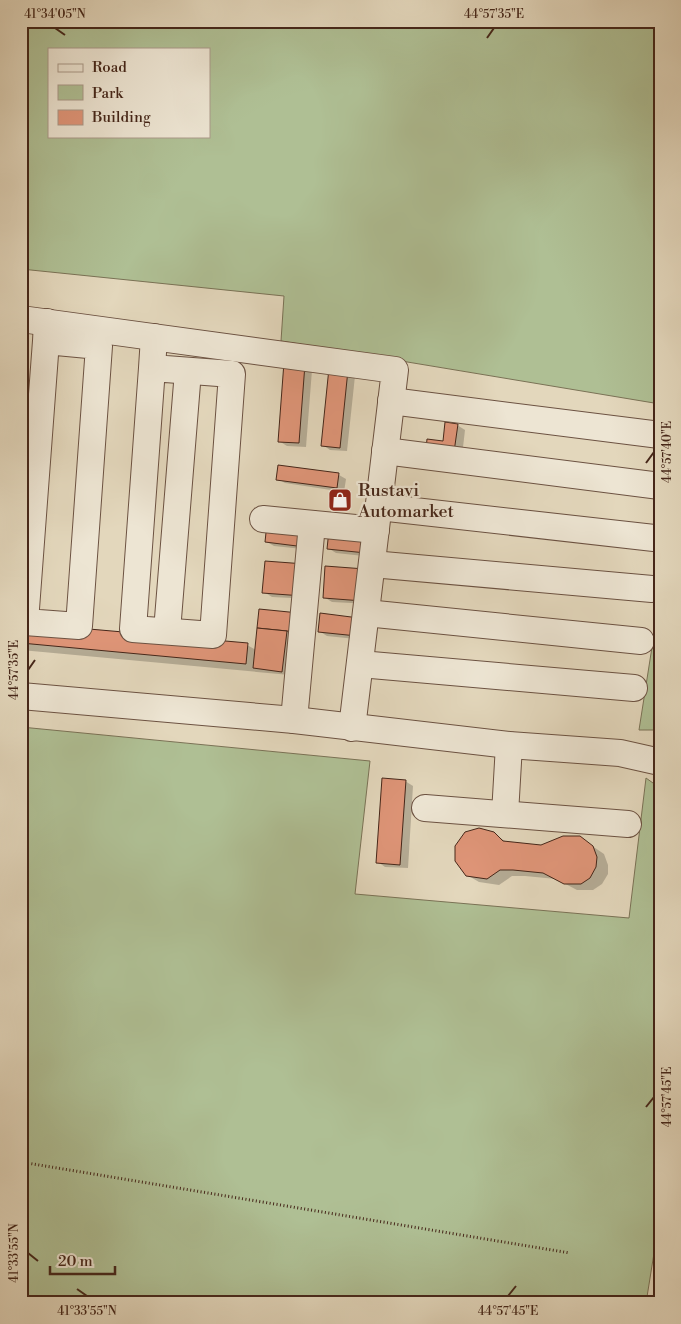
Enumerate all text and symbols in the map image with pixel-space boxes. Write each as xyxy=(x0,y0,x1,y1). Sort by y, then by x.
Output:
text: 41°34'05"N xyxy=(24,7,86,22)
text: 44°57'35"E xyxy=(464,7,524,22)
legend xyxy=(48,48,210,138)
text: Road xyxy=(92,58,127,77)
text: Park xyxy=(92,84,124,103)
text: Building xyxy=(91,108,151,127)
text: 44°57'40"E xyxy=(660,421,675,483)
place label: Rustavi Automarket xyxy=(357,479,455,523)
shop icon: Rustavi Automarket xyxy=(327,487,353,513)
text: 44°57'35"E xyxy=(7,640,22,700)
text: 44°57'45"E xyxy=(660,1067,675,1127)
text: 41°33'55"N xyxy=(7,1223,22,1283)
scale bar xyxy=(50,1244,115,1276)
text: 20 m xyxy=(58,1252,93,1271)
text: 41°33'55"N xyxy=(57,1304,117,1319)
text: 44°57'45"E xyxy=(478,1304,538,1319)

